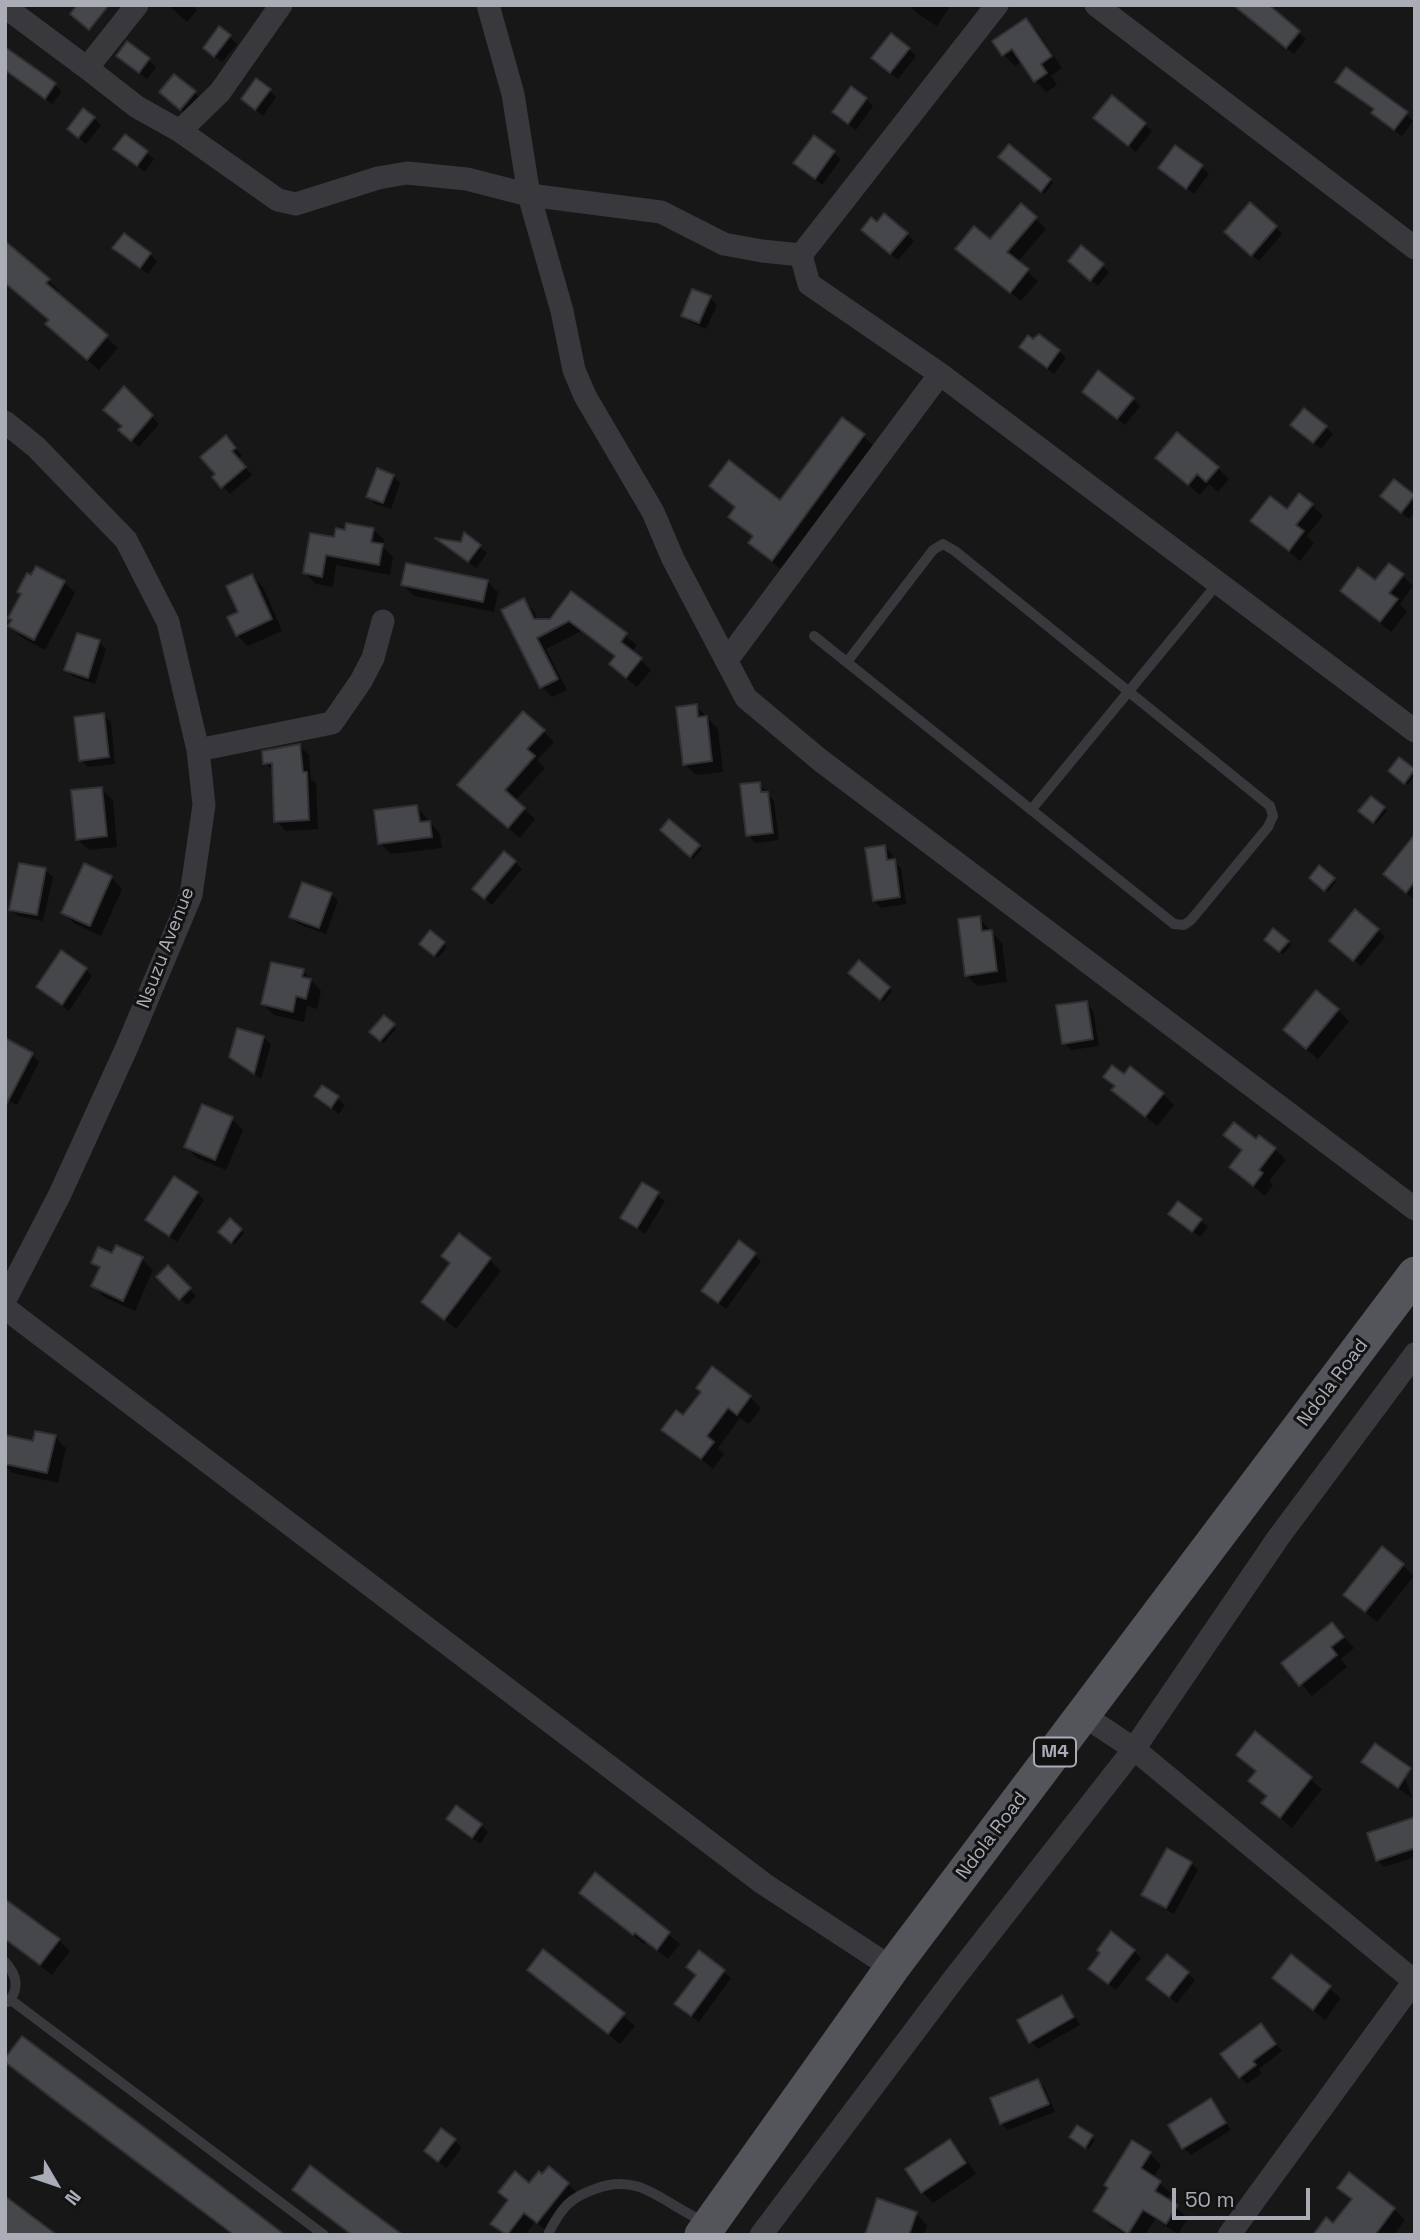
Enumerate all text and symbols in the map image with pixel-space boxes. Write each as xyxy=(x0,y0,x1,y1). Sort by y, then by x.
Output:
street label: Nsuzu Avenue xyxy=(132,884,200,1012)
street label: Ndola Road xyxy=(1293,1335,1373,1431)
road number: M4 xyxy=(1034,1737,1076,1766)
street label: Ndola Road xyxy=(952,1788,1032,1884)
north arrow xyxy=(21,2149,91,2219)
scale bar xyxy=(1175,2174,1313,2218)
text: N xyxy=(59,2185,86,2210)
text: 50 m xyxy=(1185,2186,1235,2213)

